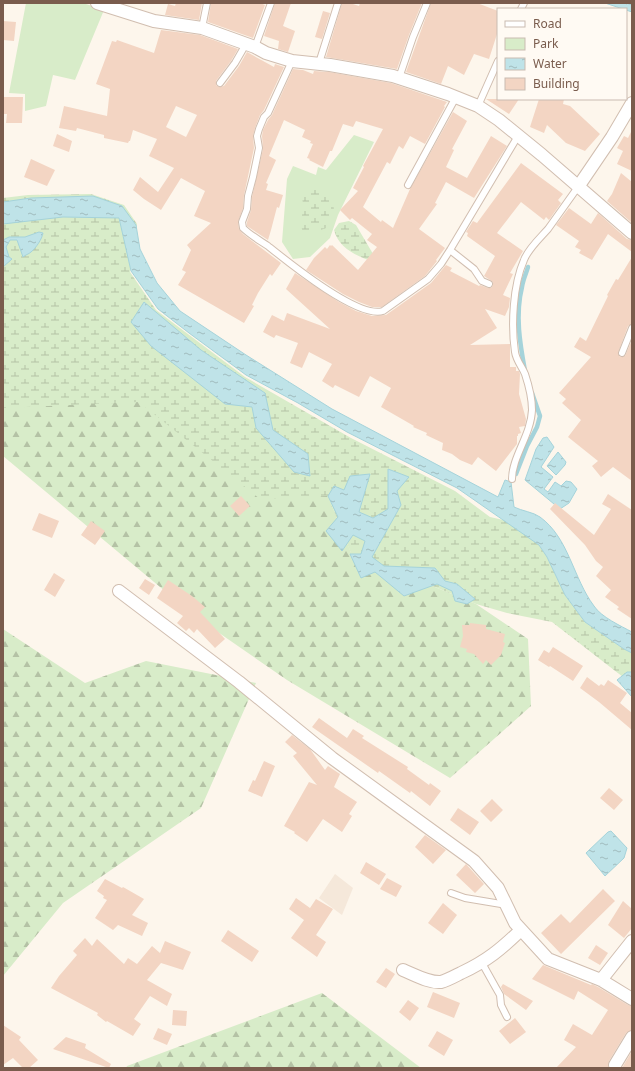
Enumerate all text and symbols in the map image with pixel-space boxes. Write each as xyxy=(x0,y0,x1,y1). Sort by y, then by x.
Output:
legend xyxy=(497,8,627,100)
text: Road xyxy=(533,15,562,32)
text: Park xyxy=(533,35,559,52)
text: Water xyxy=(533,55,567,72)
text: Building xyxy=(533,75,580,92)

